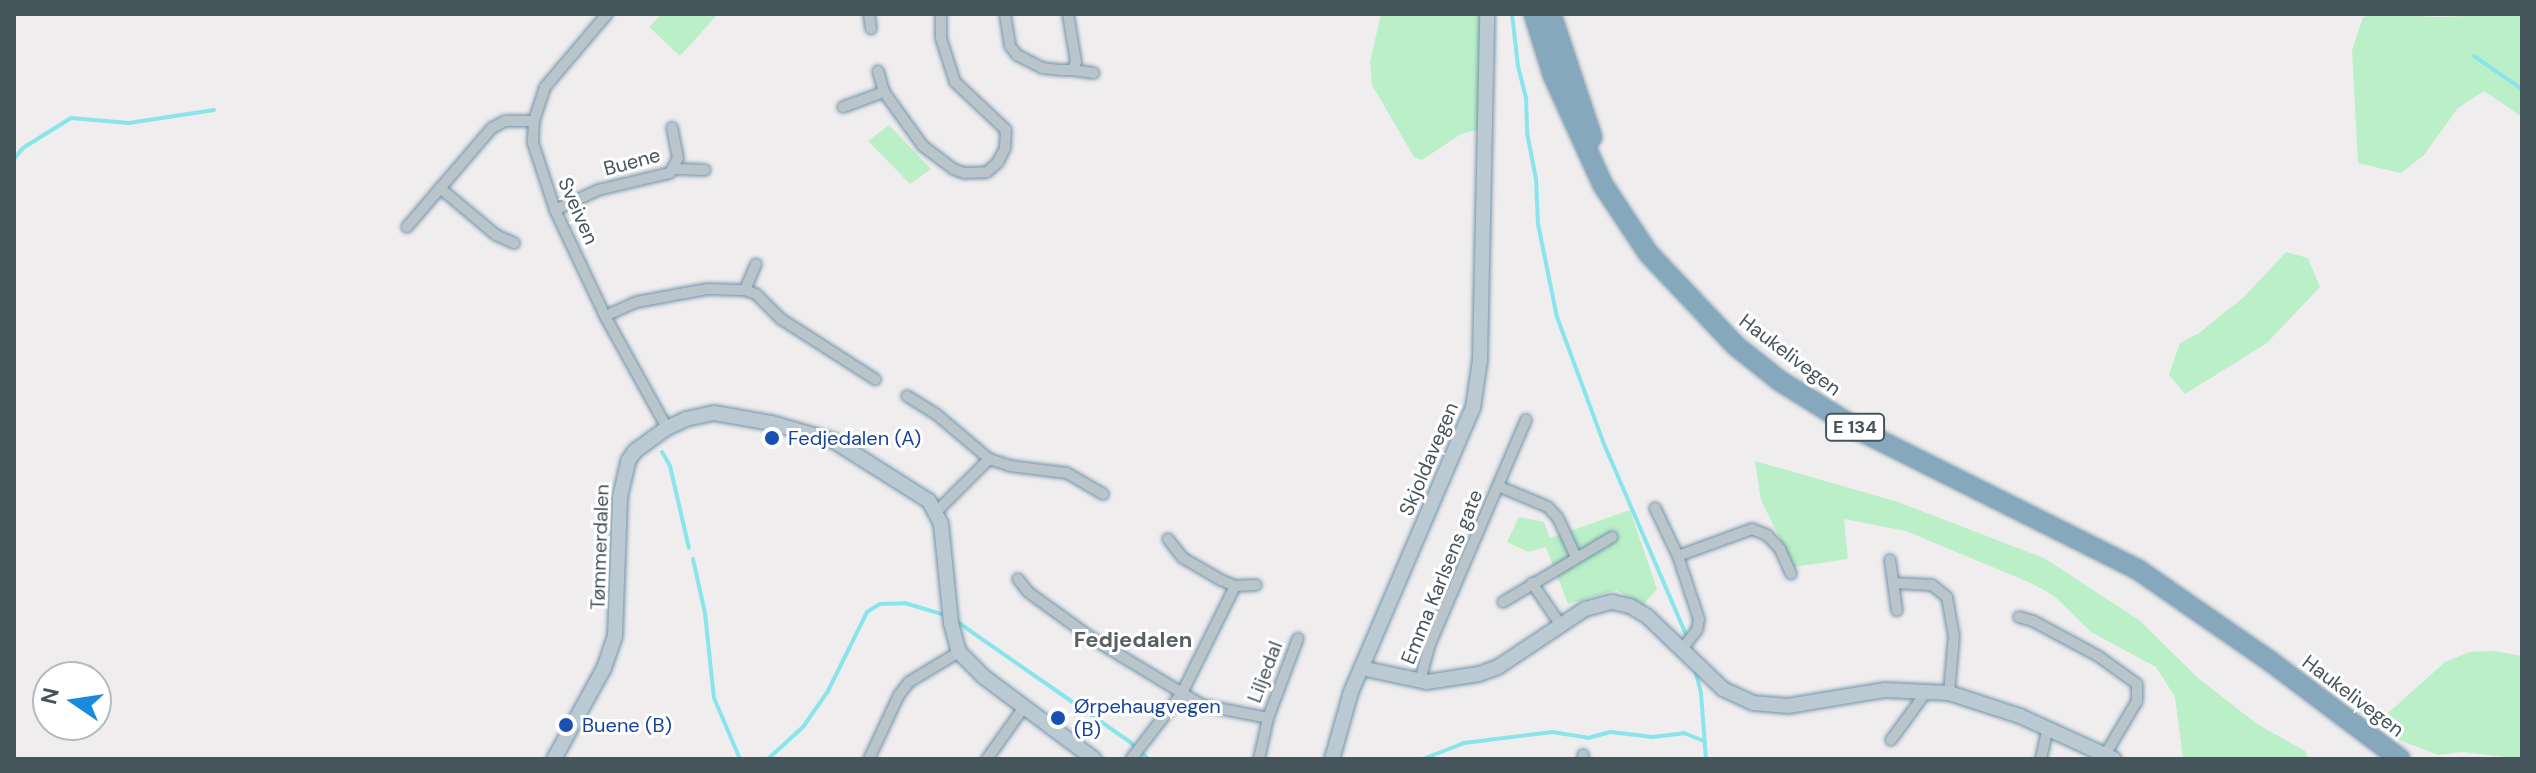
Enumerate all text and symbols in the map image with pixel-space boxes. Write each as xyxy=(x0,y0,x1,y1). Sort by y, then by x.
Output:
street label: Buene xyxy=(601,143,663,181)
street label: Sveiven xyxy=(553,174,603,248)
street label: Haukelivegen xyxy=(1735,309,1845,401)
street label: Skjoldavegen xyxy=(1394,399,1464,519)
road number: E 134 xyxy=(1825,413,1885,441)
place label: Fedjedalen (A) xyxy=(788,426,921,450)
marker: Fedjedalen (A) xyxy=(763,429,781,447)
street label: Tømmerdalen xyxy=(586,484,614,610)
street label: Emma Karlsens gate xyxy=(1396,486,1488,668)
district label: Fedjedalen xyxy=(1074,627,1192,653)
street label: Liljedal xyxy=(1242,638,1288,706)
street label: Haukelivegen xyxy=(2298,650,2408,742)
north arrow xyxy=(32,661,112,741)
text: N xyxy=(34,685,66,707)
place label: Ørpehaugvegen (B) xyxy=(1074,694,1221,741)
marker: Ørpehaugvegen (B) xyxy=(1049,709,1067,727)
place label: Buene (B) xyxy=(582,713,672,737)
marker: Buene (B) xyxy=(557,716,575,734)

